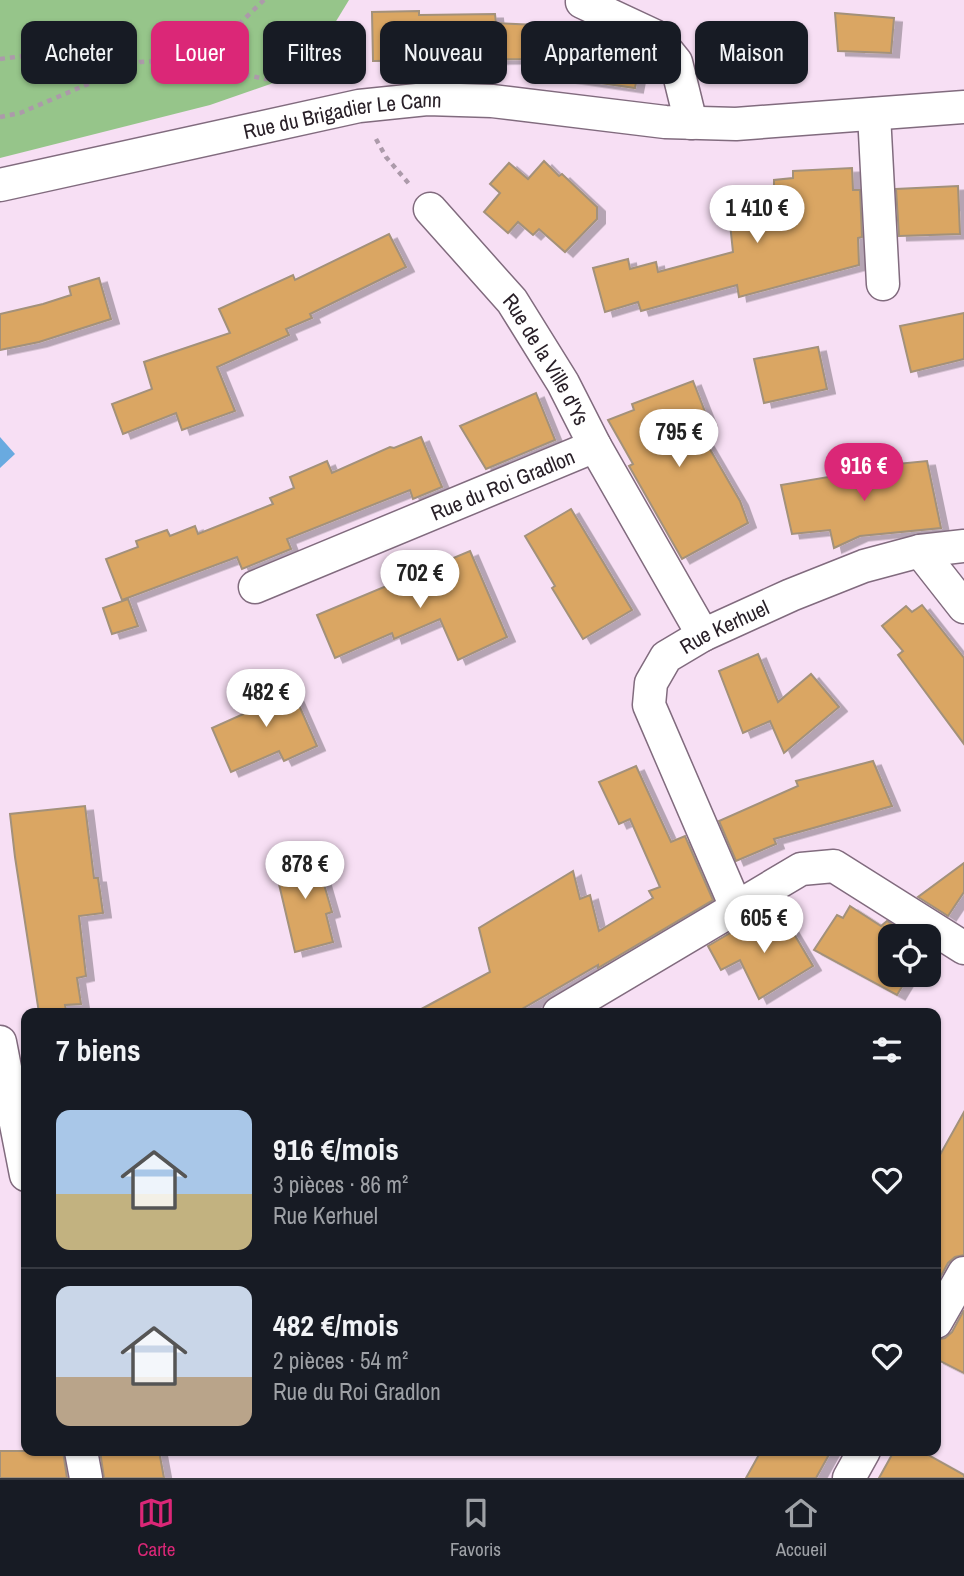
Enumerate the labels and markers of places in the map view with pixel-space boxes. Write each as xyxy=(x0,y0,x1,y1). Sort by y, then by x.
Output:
pin: 1 410 € xyxy=(692,186,822,245)
pin: 795 € xyxy=(630,410,728,469)
pin: 916 € xyxy=(815,444,913,503)
pin: 702 € xyxy=(371,550,469,610)
pin: 482 € xyxy=(217,670,315,729)
pin: 878 € xyxy=(256,842,354,901)
pin: 605 € xyxy=(715,895,813,955)

